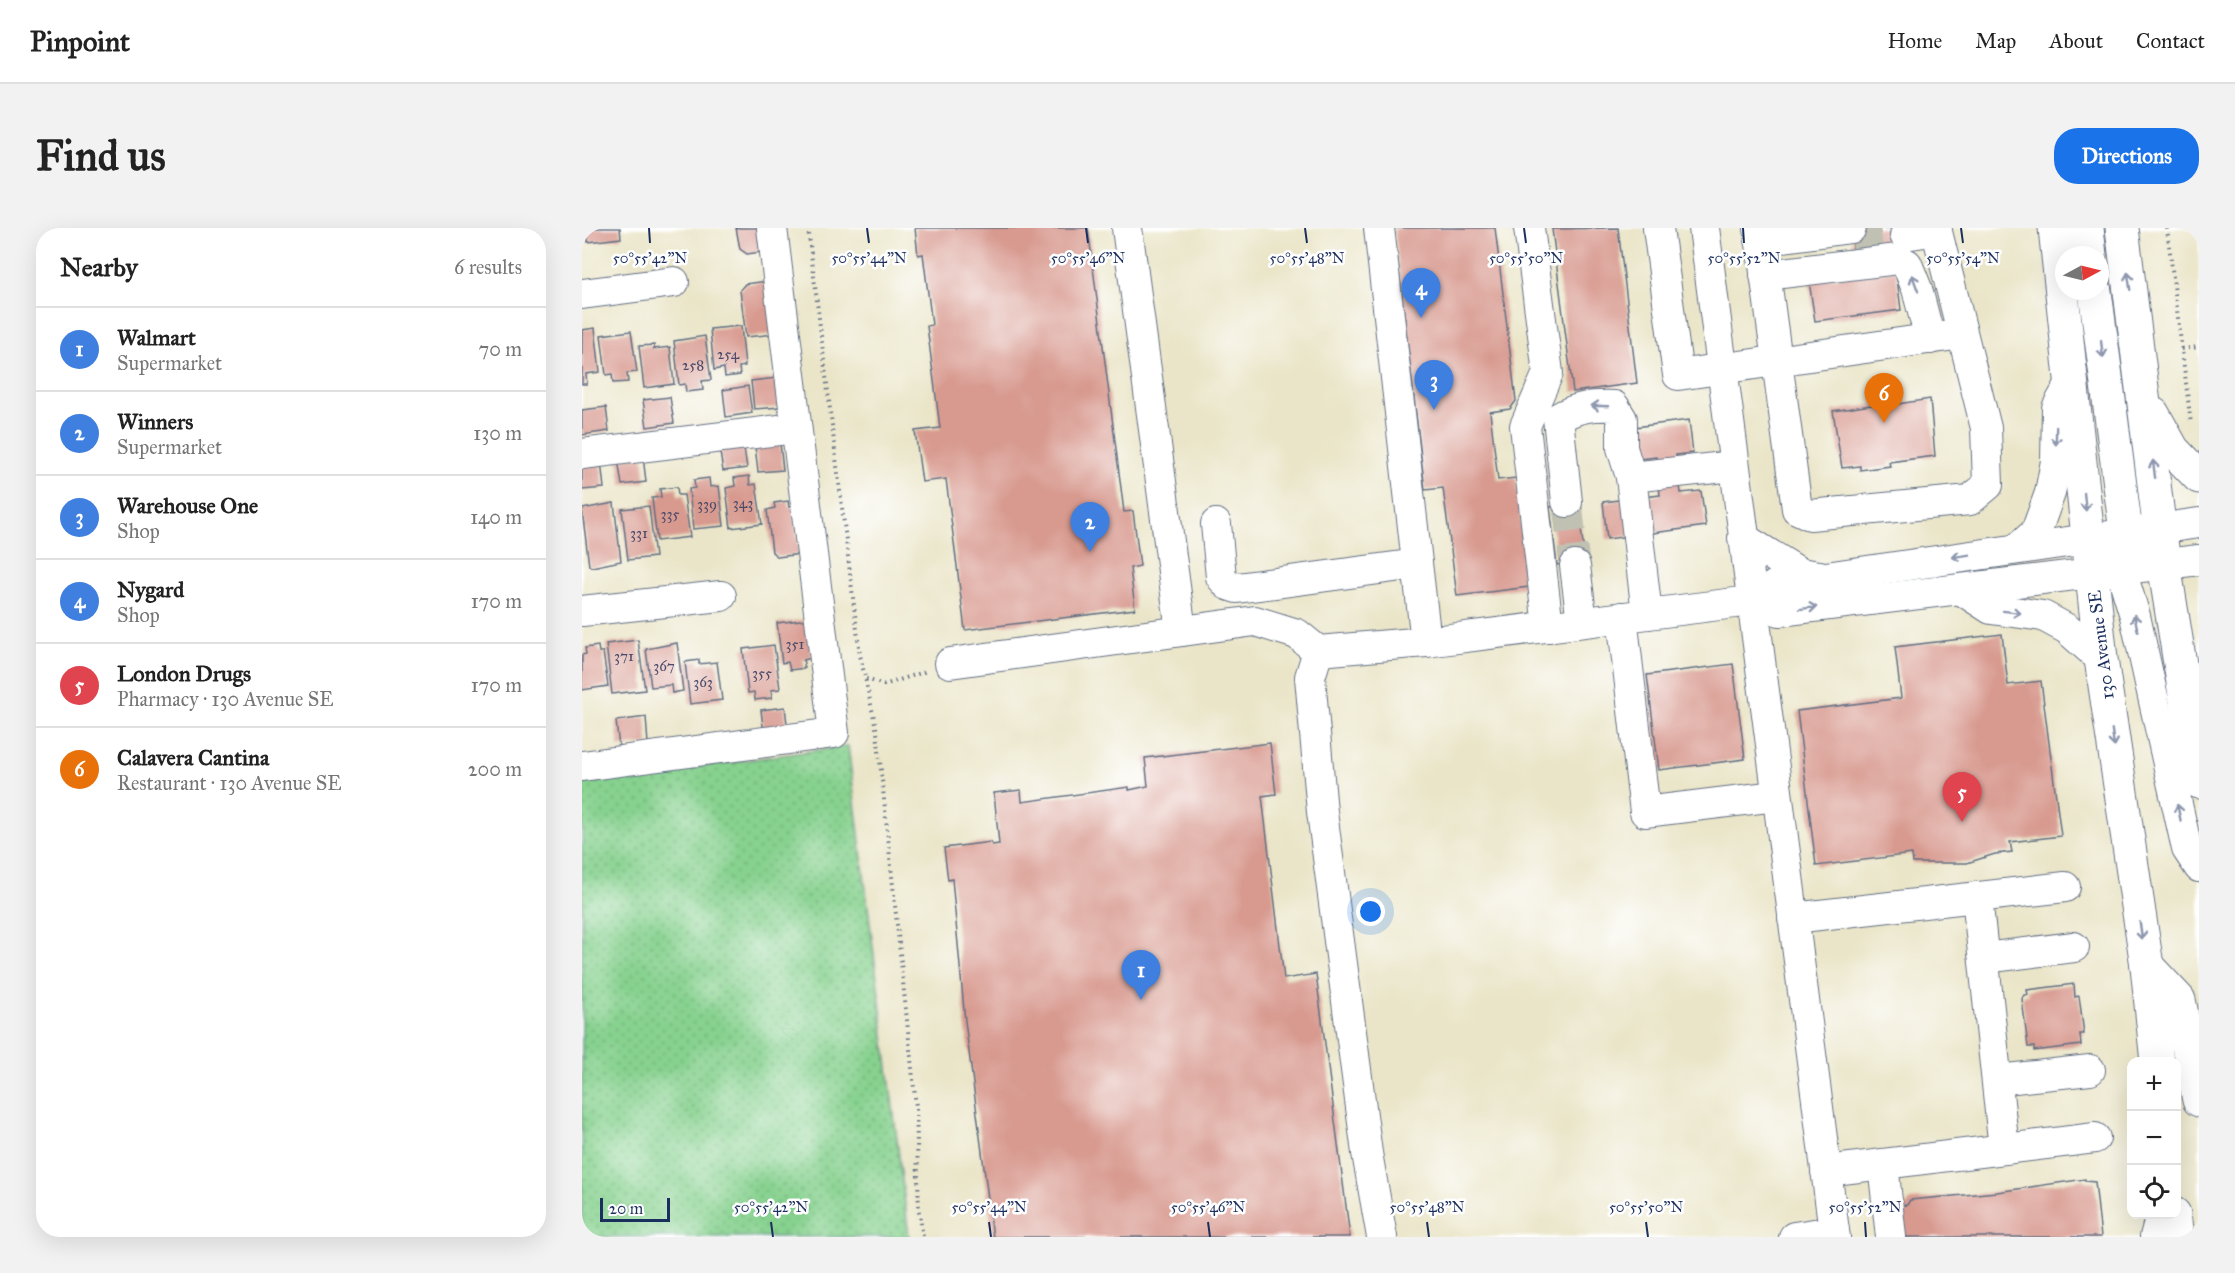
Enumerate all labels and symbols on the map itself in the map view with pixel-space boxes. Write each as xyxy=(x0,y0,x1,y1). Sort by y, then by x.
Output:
north arrow xyxy=(2055,246,2109,300)
text: 50°55'42"N xyxy=(613,249,687,267)
text: 50°55'44"N xyxy=(831,249,907,267)
text: 50°55'46"N xyxy=(1051,249,1126,267)
text: 50°55'48"N xyxy=(1270,249,1345,267)
text: 50°55'50"N xyxy=(1489,249,1563,267)
text: 50°55'52"N xyxy=(1708,249,1781,267)
text: 50°55'54"N xyxy=(1926,249,2000,267)
pin: 4 xyxy=(1402,268,1440,318)
one-way arrow xyxy=(2124,271,2135,291)
one-way arrow xyxy=(1908,274,1919,293)
one-way arrow xyxy=(2097,339,2108,358)
house number: 254 xyxy=(717,345,740,363)
house number: 258 xyxy=(682,356,704,374)
pin: 3 xyxy=(1414,360,1454,410)
pin: 6 xyxy=(1864,374,1904,423)
one-way arrow xyxy=(1590,400,1610,411)
one-way arrow xyxy=(2050,425,2062,445)
one-way arrow xyxy=(2148,460,2159,479)
one-way arrow xyxy=(2080,491,2091,511)
house number: 343 xyxy=(733,494,753,512)
house number: 339 xyxy=(697,495,717,513)
pin: 2 xyxy=(1070,502,1110,552)
house number: 335 xyxy=(661,505,680,523)
house number: 331 xyxy=(630,524,648,542)
one-way arrow xyxy=(1952,551,1971,562)
street label: 130 Avenue SE xyxy=(2083,589,2119,701)
one-way arrow xyxy=(1797,602,1817,613)
one-way arrow xyxy=(2002,607,2022,618)
one-way arrow xyxy=(2130,613,2142,632)
house number: 351 xyxy=(786,635,805,653)
house number: 371 xyxy=(614,647,634,665)
house number: 367 xyxy=(653,657,675,675)
house number: 355 xyxy=(752,664,772,682)
house number: 363 xyxy=(693,673,713,691)
one-way arrow xyxy=(2107,727,2118,747)
pin: 5 xyxy=(1942,772,1982,822)
one-way arrow xyxy=(2172,804,2184,823)
your location xyxy=(1356,897,1385,926)
one-way arrow xyxy=(2136,920,2147,940)
pin: 1 xyxy=(1122,950,1160,1000)
scale bar xyxy=(600,1195,670,1222)
text: 50°55'42"N xyxy=(734,1198,808,1216)
text: 50°55'44"N xyxy=(951,1198,1027,1216)
text: 50°55'46"N xyxy=(1171,1198,1246,1216)
text: 50°55'48"N xyxy=(1390,1198,1465,1216)
text: 50°55'50"N xyxy=(1609,1198,1683,1216)
text: 50°55'52"N xyxy=(1829,1198,1902,1216)

